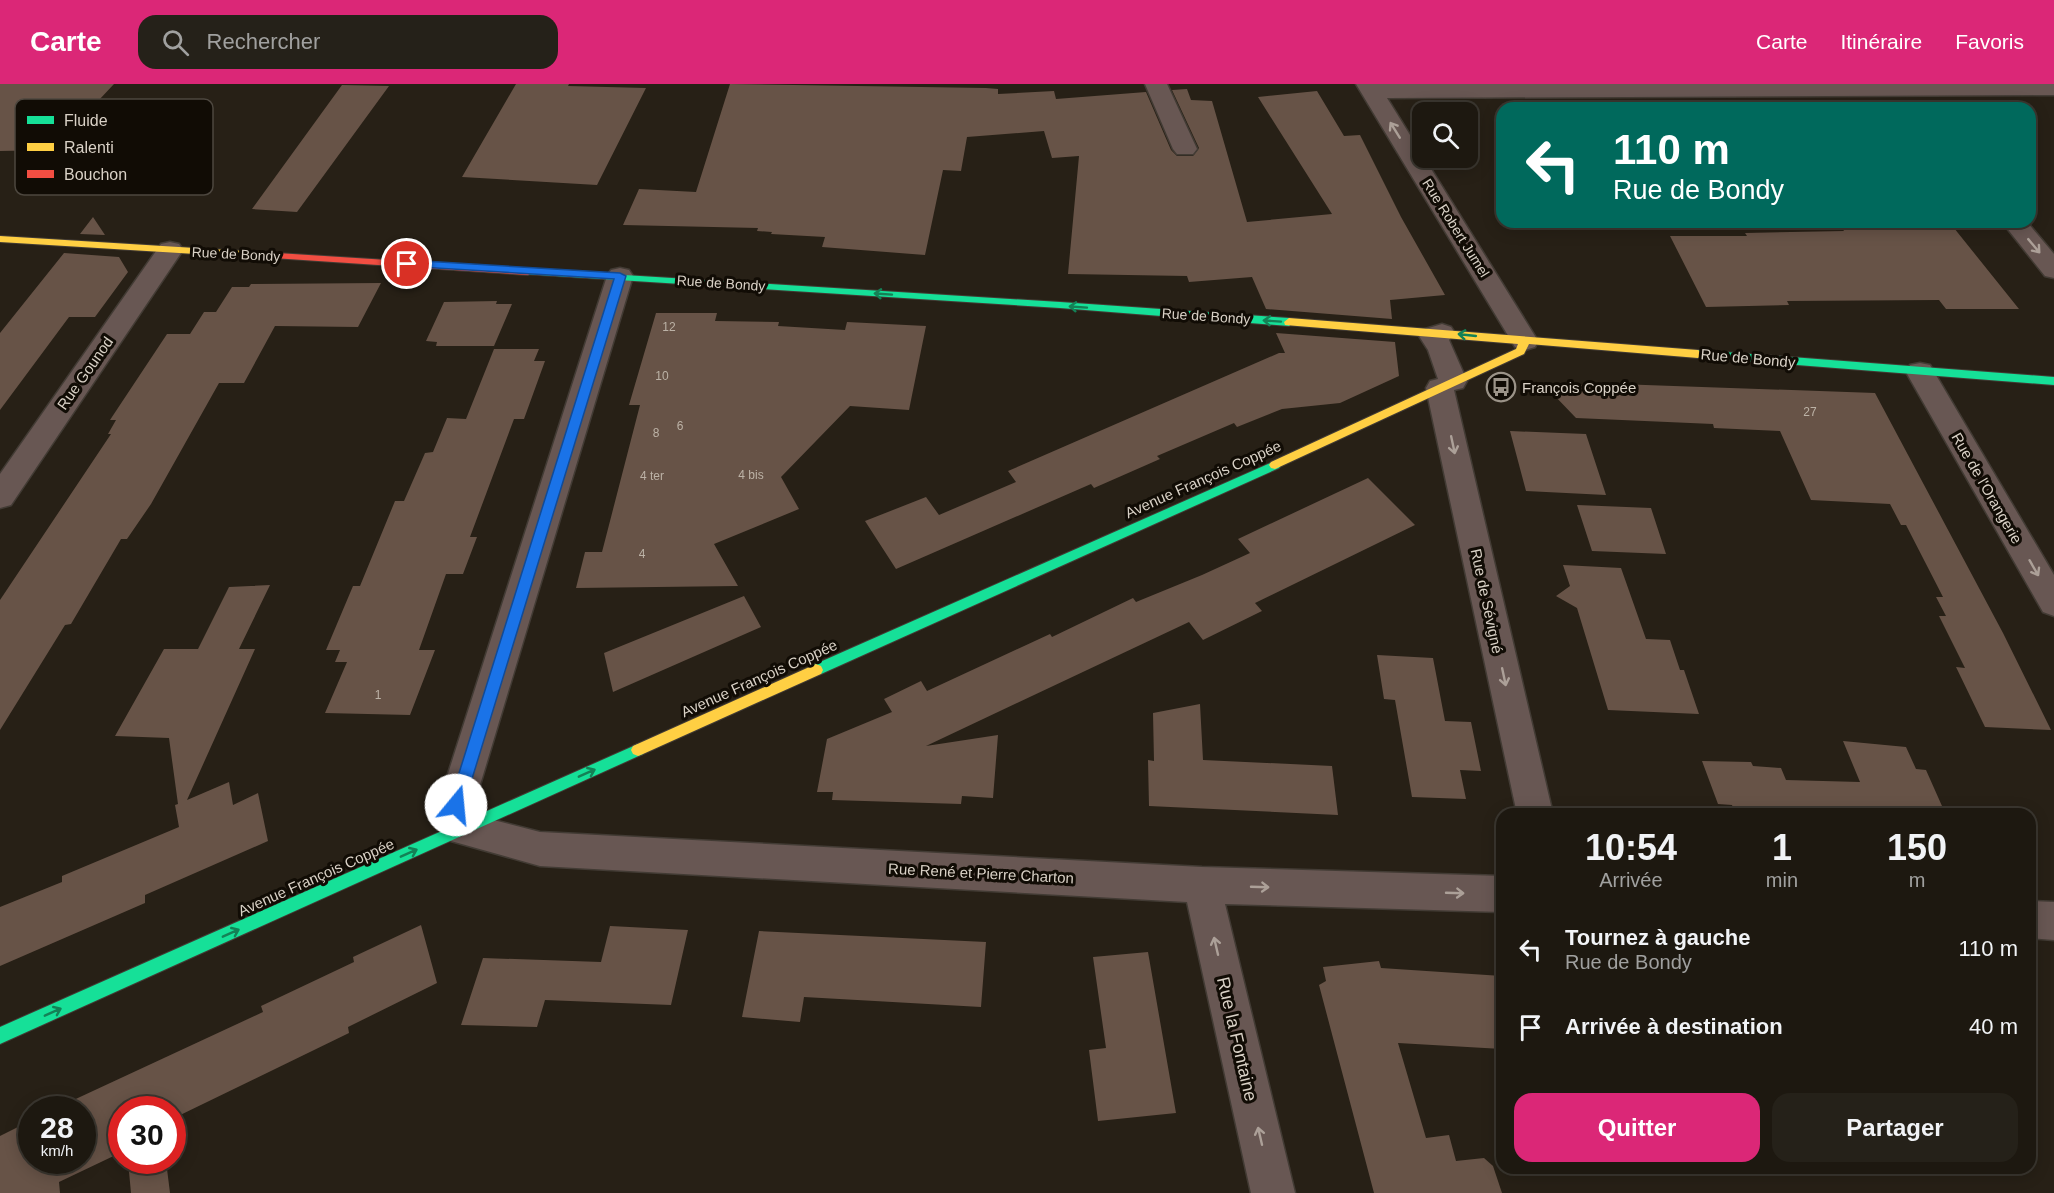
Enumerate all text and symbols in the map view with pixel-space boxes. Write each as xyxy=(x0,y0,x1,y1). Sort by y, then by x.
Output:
search box xyxy=(138,15,558,69)
text: Carte xyxy=(30,26,102,57)
icon: search xyxy=(159,26,192,59)
text: Rechercher xyxy=(207,29,320,54)
text: Carte xyxy=(1756,30,1807,53)
text: Itinéraire xyxy=(1840,30,1922,53)
text: Favoris xyxy=(1955,30,2024,53)
legend xyxy=(15,99,213,195)
map controls xyxy=(1412,102,1478,168)
button: search xyxy=(1412,102,1478,168)
text: Fluide xyxy=(64,112,108,129)
one-way arrow xyxy=(1389,122,1401,139)
icon: left xyxy=(1514,126,1592,204)
text: 110 m xyxy=(1613,126,1730,173)
text: Ralenti xyxy=(64,139,114,156)
text: Bouchon xyxy=(64,166,127,183)
text: Rue de Bondy xyxy=(1613,175,1784,205)
street label: Rue Robert Jumel xyxy=(1419,176,1493,280)
pin xyxy=(381,238,432,289)
one-way arrow xyxy=(2027,238,2041,253)
street label: Rue de Bondy xyxy=(191,244,281,264)
icon: arrive xyxy=(390,247,423,280)
street label: Rue de Bondy xyxy=(676,272,766,294)
one-way arrow xyxy=(874,288,894,299)
one-way arrow xyxy=(1068,301,1088,312)
street label: Rue de Bondy xyxy=(1161,305,1251,327)
one-way arrow xyxy=(1263,315,1283,326)
house number: 12 xyxy=(662,320,676,334)
one-way arrow xyxy=(1457,329,1477,340)
street label: Rue Gounod xyxy=(54,333,116,413)
street label: Rue de Bondy xyxy=(1700,345,1797,371)
house number: 10 xyxy=(655,369,669,383)
bus stop icon: François Coppée xyxy=(1485,371,1517,403)
place label: François Coppée xyxy=(1522,379,1636,396)
house number: 27 xyxy=(1803,405,1817,419)
house number: 6 xyxy=(677,419,684,433)
house number: 8 xyxy=(653,426,660,440)
street label: Rue de l'Orangerie xyxy=(1948,429,2026,547)
one-way arrow xyxy=(1448,435,1459,455)
street label: Avenue François Coppée xyxy=(1122,437,1284,521)
house number: 4 bis xyxy=(738,468,764,482)
house number: 4 ter xyxy=(640,469,664,483)
house number: 4 xyxy=(639,547,646,561)
street label: Rue de Sévigné xyxy=(1468,547,1506,655)
one-way arrow xyxy=(2028,559,2040,576)
street label: Avenue François Coppée xyxy=(678,636,840,720)
one-way arrow xyxy=(1499,666,1510,686)
house number: 1 xyxy=(375,688,382,702)
one-way arrow xyxy=(578,767,596,778)
position arrow xyxy=(424,773,488,837)
text: 10:54 xyxy=(1585,827,1677,868)
text: 1 xyxy=(1772,827,1792,868)
text: 150 xyxy=(1887,827,1947,868)
street label: Avenue François Coppée xyxy=(235,835,397,919)
one-way arrow xyxy=(400,847,418,858)
street label: Rue René et Pierre Charton xyxy=(888,860,1074,886)
text: Arrivée xyxy=(1599,869,1663,891)
text: min xyxy=(1766,869,1798,891)
text: m xyxy=(1909,869,1925,891)
one-way arrow xyxy=(1250,881,1270,892)
one-way arrow xyxy=(1445,887,1465,899)
text: Tournez à gauche xyxy=(1565,925,1750,950)
one-way arrow xyxy=(222,926,240,938)
icon: left xyxy=(1514,933,1547,966)
text: 110 m xyxy=(1958,936,2018,961)
one-way arrow xyxy=(1210,937,1221,956)
text: Rue de Bondy xyxy=(1565,951,1692,973)
street label: Rue la Fontaine xyxy=(1213,975,1261,1103)
one-way arrow xyxy=(44,1006,62,1018)
icon: arrive xyxy=(1514,1011,1547,1044)
text: Arrivée à destination xyxy=(1565,1014,1783,1039)
text: 40 m xyxy=(1969,1014,2018,1039)
button: Quitter xyxy=(1514,1093,1760,1162)
button: Partager xyxy=(1772,1093,2018,1162)
speed limit sign: 30 xyxy=(108,1096,186,1174)
text: 28 xyxy=(40,1111,74,1144)
one-way arrow xyxy=(1254,1127,1265,1146)
text: km/h xyxy=(41,1142,73,1159)

